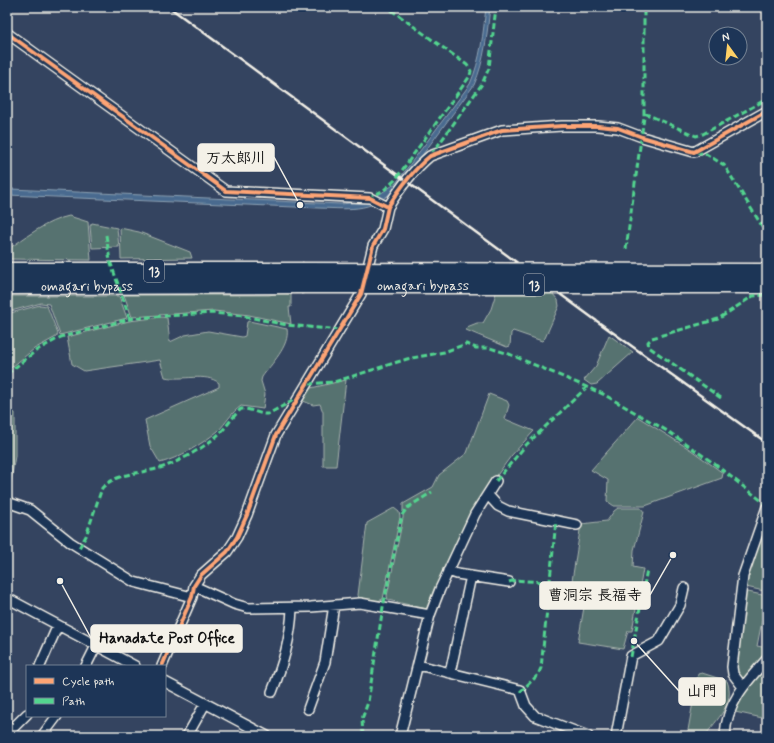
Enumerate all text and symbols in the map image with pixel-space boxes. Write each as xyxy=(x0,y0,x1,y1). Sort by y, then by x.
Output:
north arrow xyxy=(708,26,748,66)
text: N xyxy=(720,30,731,45)
callout: 万太郎川 xyxy=(198,144,274,171)
text: 万太郎川 xyxy=(206,149,266,169)
road number: 13 xyxy=(144,260,164,282)
road number: 13 xyxy=(524,274,544,296)
street label: omagari bypass xyxy=(377,277,469,297)
street label: omagari bypass xyxy=(41,278,133,298)
callout: 曹洞宗 長福寺 xyxy=(540,582,650,609)
text: 曹洞宗 長福寺 xyxy=(548,586,642,606)
callout: Hanadate Post Office xyxy=(91,625,242,652)
text: Hanadate Post Office xyxy=(99,628,235,649)
legend xyxy=(26,665,166,717)
text: Cycle path xyxy=(62,674,114,690)
callout: 山門 xyxy=(679,678,725,705)
text: 山門 xyxy=(687,682,717,702)
text: Path xyxy=(62,694,85,710)

